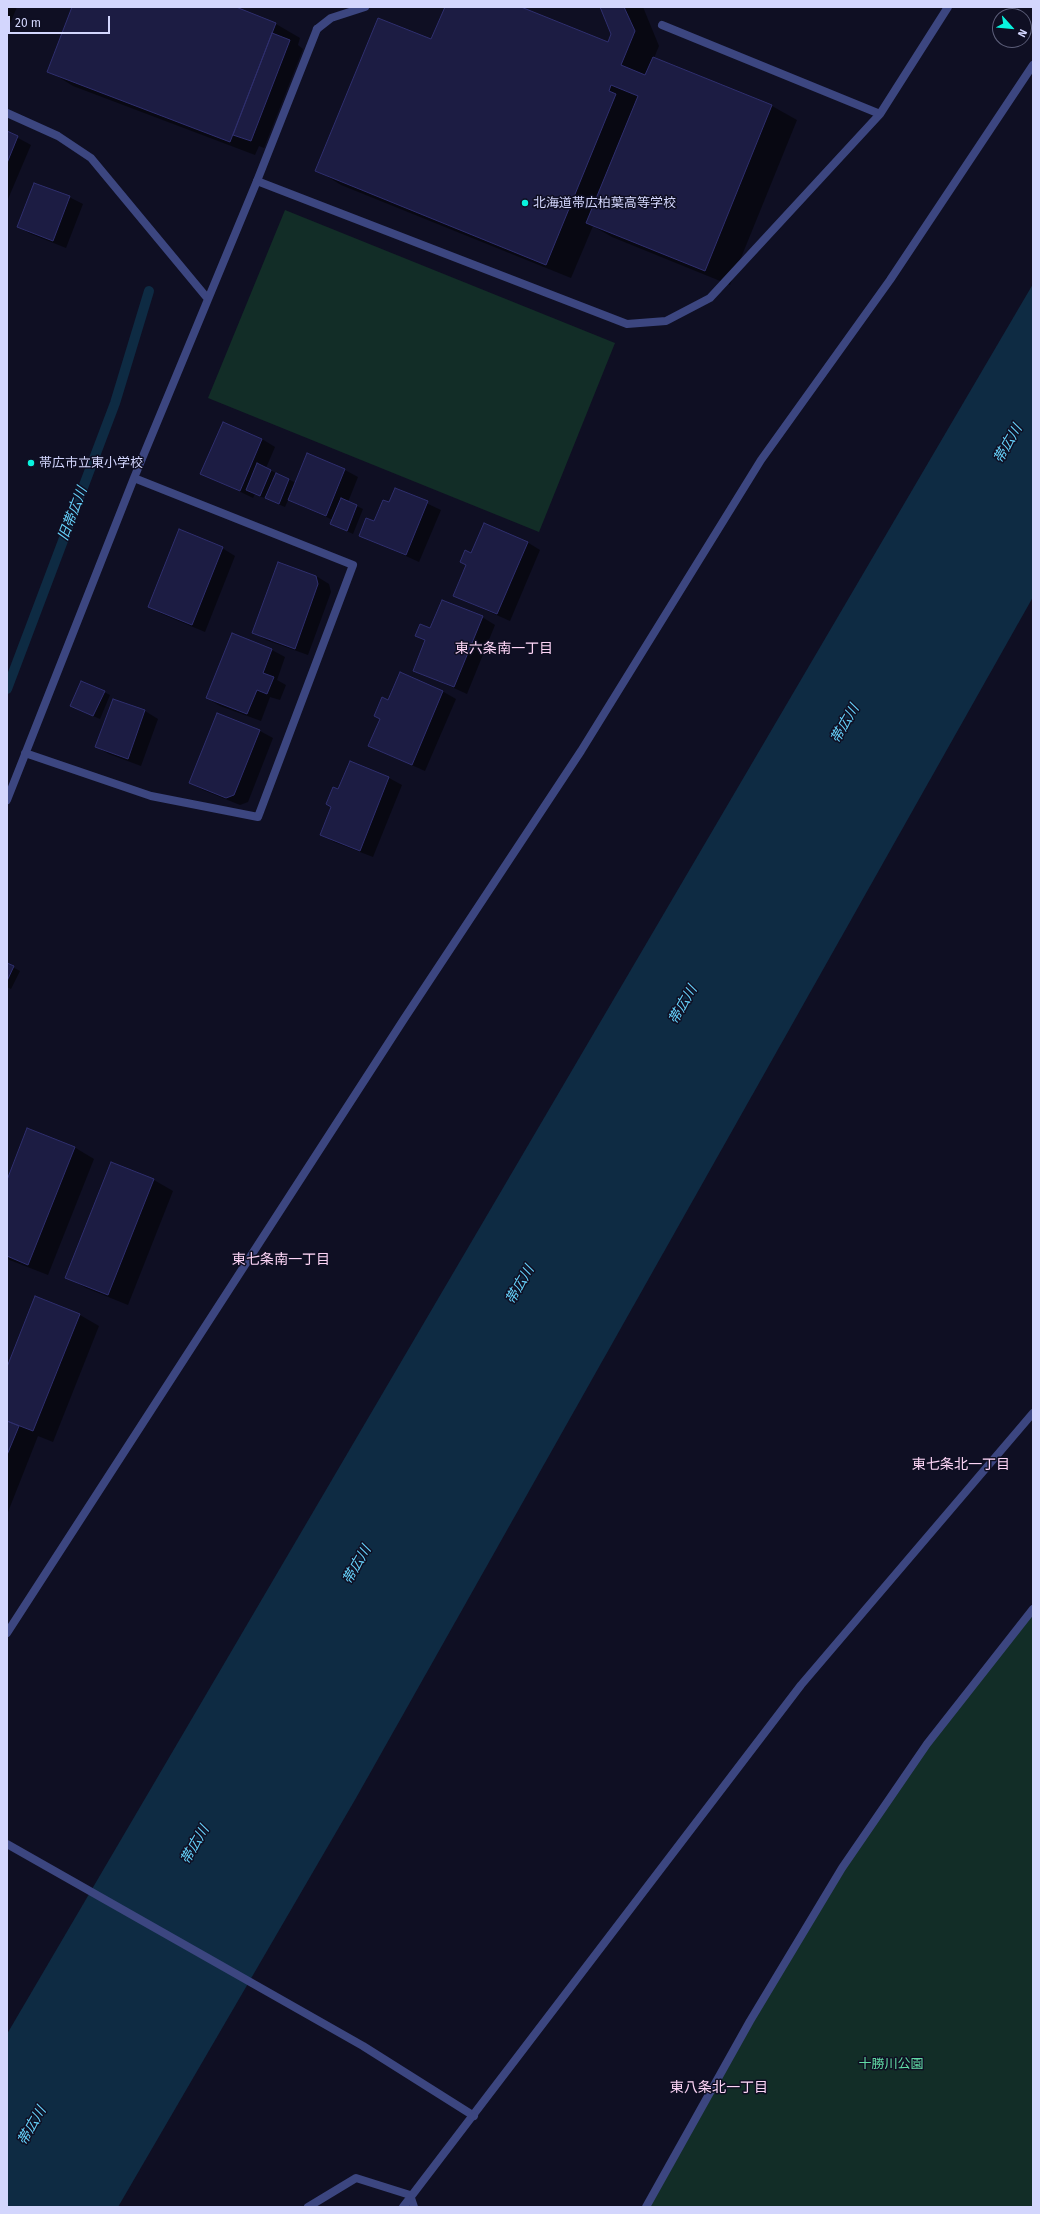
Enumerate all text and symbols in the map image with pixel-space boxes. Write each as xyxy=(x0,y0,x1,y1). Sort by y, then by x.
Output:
scale bar xyxy=(10,8,112,34)
north arrow xyxy=(992,8,1032,48)
text: 20 m xyxy=(15,16,41,30)
text: N xyxy=(1015,27,1030,39)
place label: 北海道帯広柏葉高等学校 xyxy=(533,195,676,211)
marker: 北海道帯広柏葉高等学校 xyxy=(520,198,530,208)
water label: 帯広川 xyxy=(990,422,1026,466)
place label: 帯広市立東小学校 xyxy=(39,455,143,471)
marker: 帯広市立東小学校 xyxy=(26,458,36,468)
water label: 旧帯広川 xyxy=(55,485,91,543)
district label: 東六条南一丁目 xyxy=(455,641,553,657)
water label: 帯広川 xyxy=(827,702,863,746)
water label: 帯広川 xyxy=(665,983,701,1027)
district label: 東七条南一丁目 xyxy=(232,1252,330,1268)
water label: 帯広川 xyxy=(502,1263,538,1307)
district label: 東七条北一丁目 xyxy=(912,1457,1010,1473)
water label: 帯広川 xyxy=(339,1543,375,1587)
water label: 帯広川 xyxy=(177,1823,213,1867)
park label: 十勝川公園 xyxy=(859,2056,923,2072)
district label: 東八条北一丁目 xyxy=(670,2080,768,2096)
water label: 帯広川 xyxy=(14,2104,50,2148)

